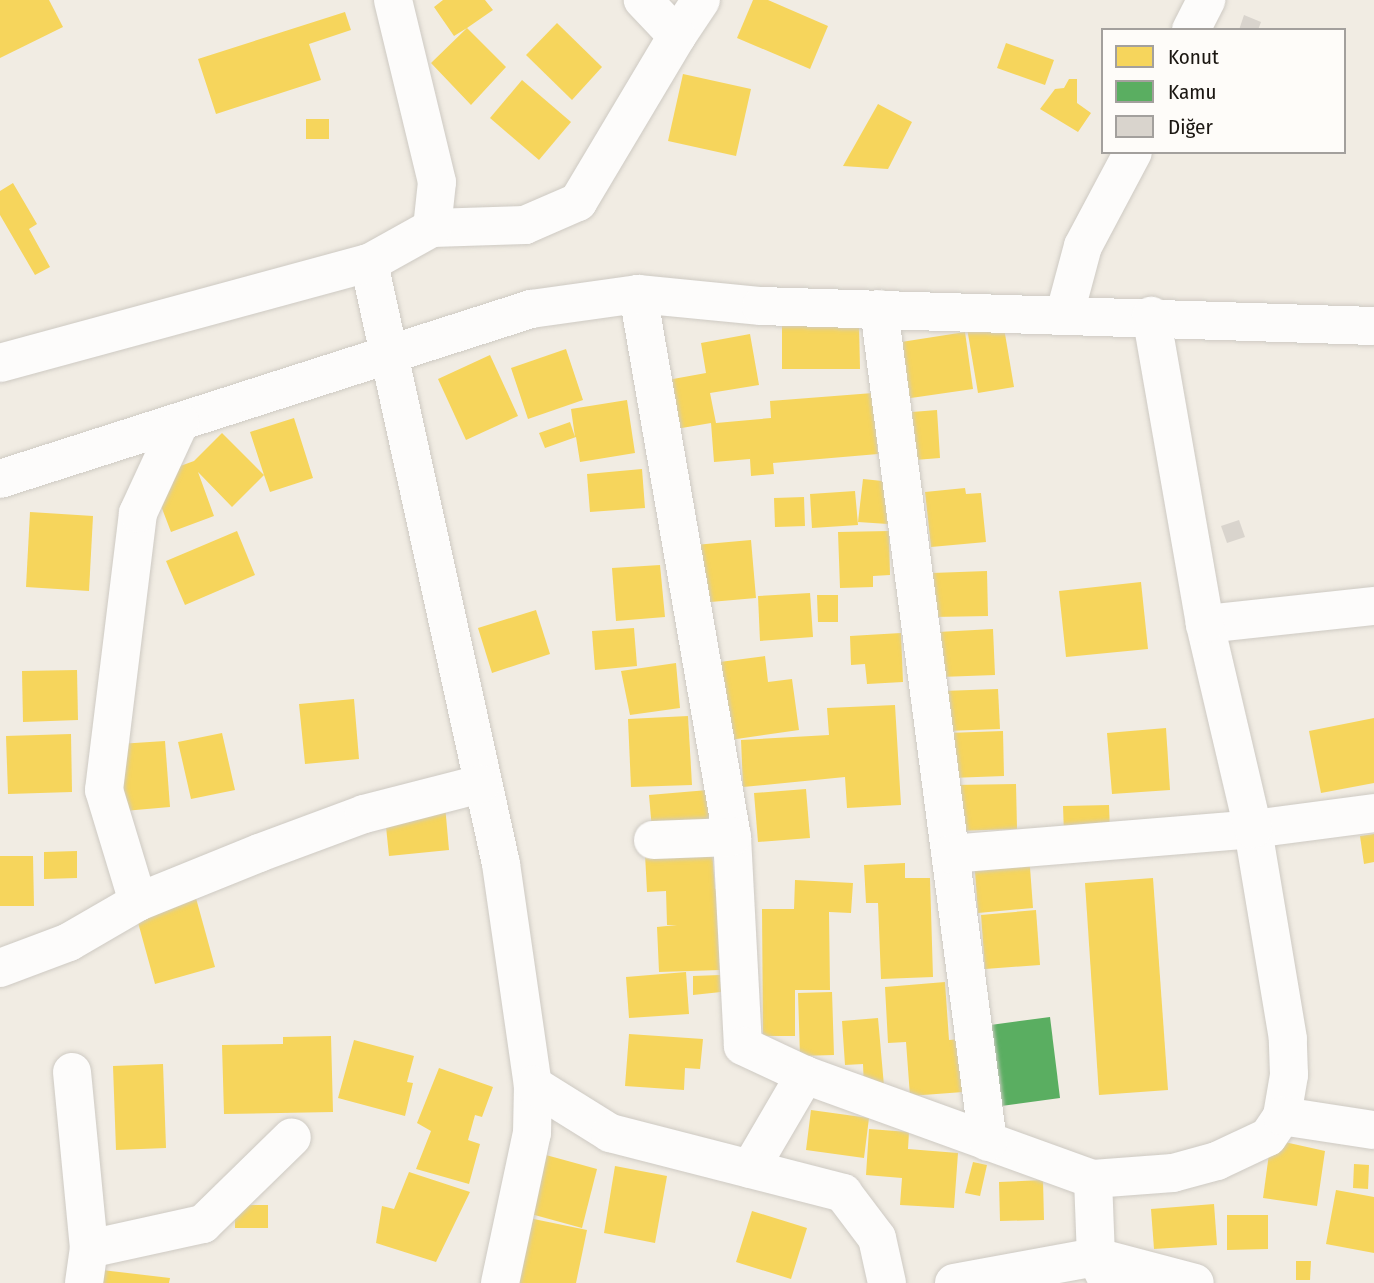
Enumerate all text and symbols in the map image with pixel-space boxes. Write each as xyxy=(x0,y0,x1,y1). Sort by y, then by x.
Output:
legend xyxy=(1101,28,1346,154)
text: Konut xyxy=(1168,44,1219,70)
text: Kamu xyxy=(1168,79,1216,105)
text: Diğer xyxy=(1168,114,1213,140)

